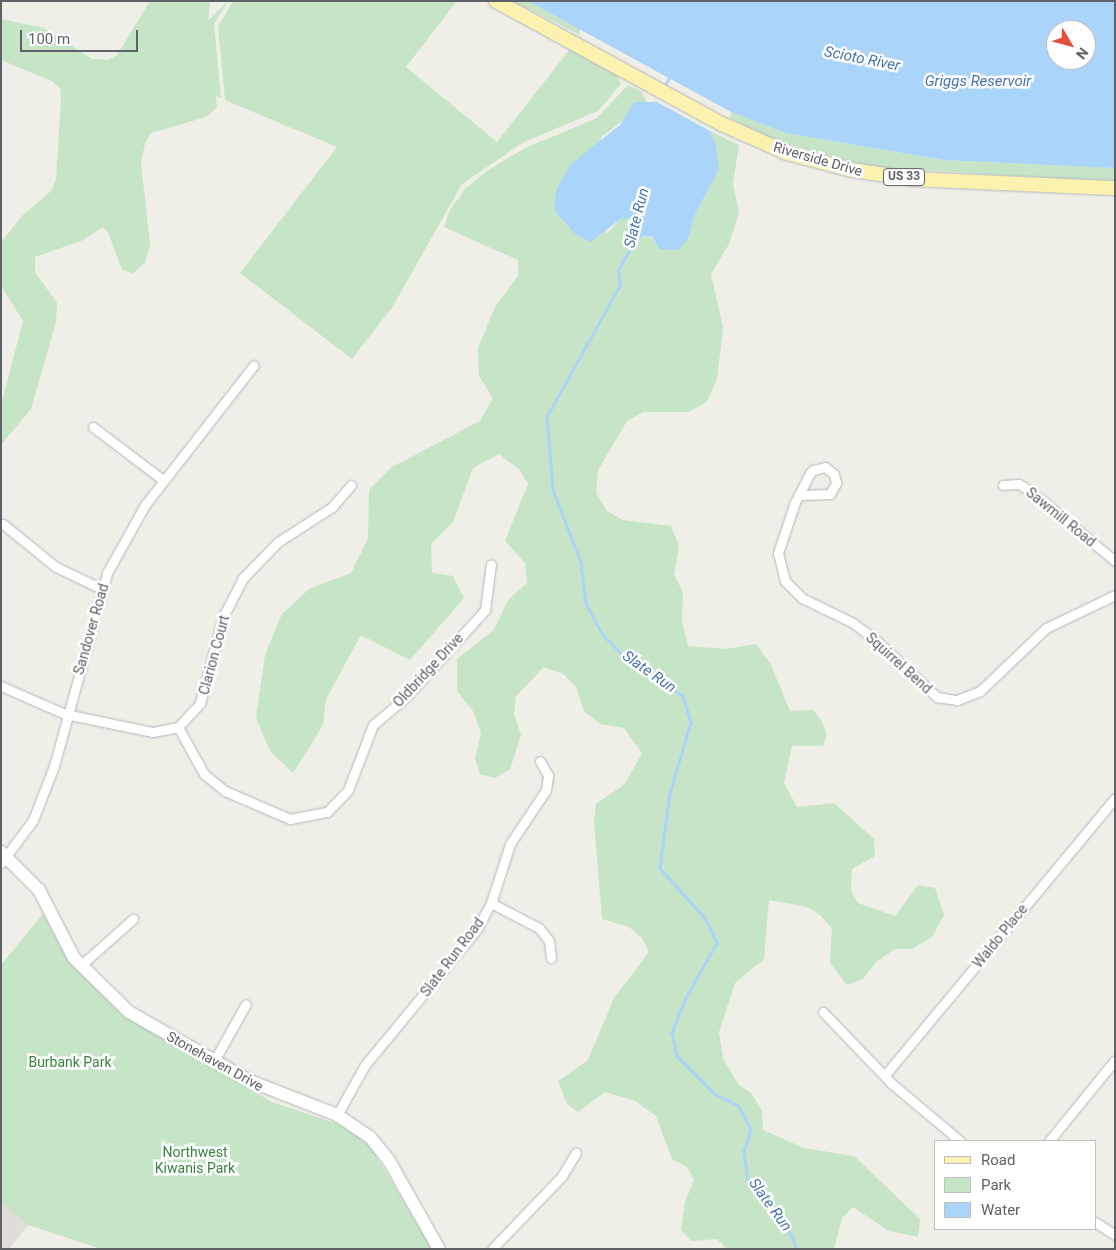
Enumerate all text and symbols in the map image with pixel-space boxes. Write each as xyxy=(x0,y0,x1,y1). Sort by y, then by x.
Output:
scale bar xyxy=(22,20,140,52)
north arrow xyxy=(1046,20,1096,70)
text: 100 m xyxy=(28,30,70,48)
water label: Scioto River xyxy=(823,43,901,75)
text: N xyxy=(1073,45,1092,62)
water label: Griggs Reservoir xyxy=(925,73,1031,91)
street label: Riverside Drive xyxy=(772,138,864,180)
road number: US 33 xyxy=(883,168,925,186)
water label: Slate Run xyxy=(621,186,653,250)
street label: Sawmill Road xyxy=(1023,484,1099,550)
street label: Sandover Road xyxy=(70,582,112,676)
street label: Clarion Court xyxy=(195,613,233,697)
street label: Squirrel Bend xyxy=(863,629,935,697)
street label: Oldbridge Drive xyxy=(389,630,467,710)
water label: Slate Run xyxy=(619,647,679,697)
street label: Waldo Place xyxy=(969,901,1031,971)
street label: Slate Run Road xyxy=(417,914,487,1000)
street label: Stonehaven Drive xyxy=(164,1027,266,1095)
park label: Burbank Park xyxy=(28,1054,112,1070)
legend xyxy=(934,1140,1096,1230)
park label: Northwest Kiwanis Park xyxy=(155,1144,235,1176)
text: Road xyxy=(981,1151,1015,1169)
water label: Slate Run xyxy=(745,1175,795,1235)
text: Park xyxy=(981,1176,1011,1194)
text: Water xyxy=(981,1201,1020,1219)

